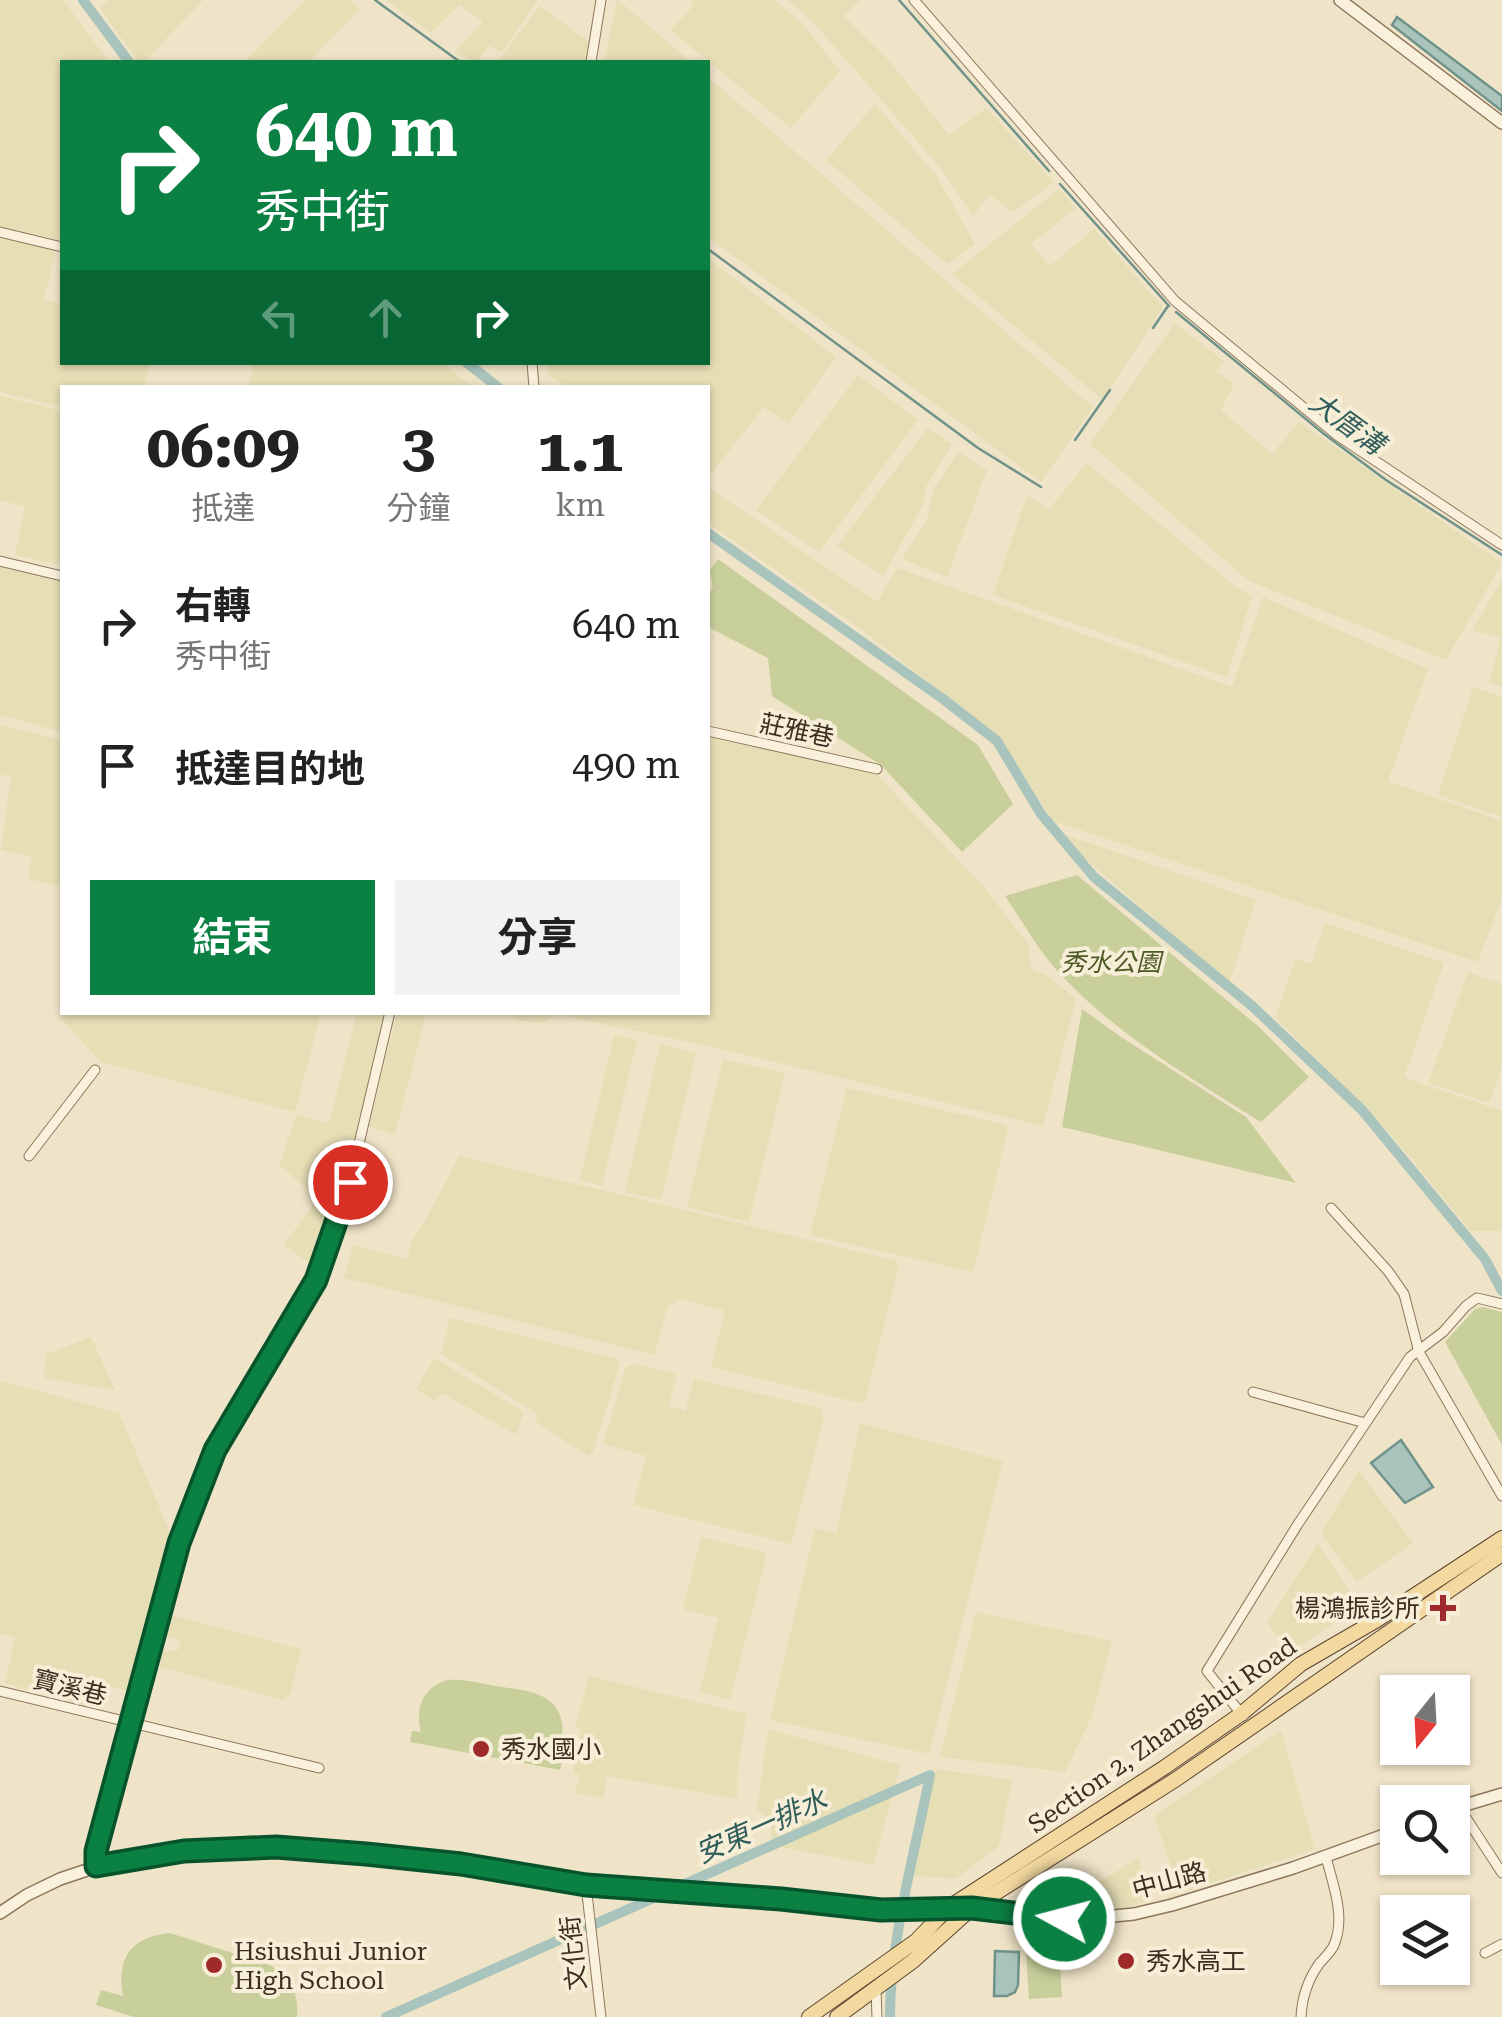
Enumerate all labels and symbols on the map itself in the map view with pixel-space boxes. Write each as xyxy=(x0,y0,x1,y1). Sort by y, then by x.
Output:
water label: 大厝溝 xyxy=(1303,385,1394,464)
street label: 莊雅巷 xyxy=(757,709,837,752)
park label: 秀水公園 xyxy=(1061,948,1164,977)
pin xyxy=(308,1140,393,1225)
place label: 楊鴻振診所 xyxy=(1295,1594,1420,1623)
marker: 楊鴻振診所 xyxy=(1430,1595,1456,1621)
street label: Section 2, Zhangshui Road xyxy=(1023,1632,1302,1839)
street label: 寶溪巷 xyxy=(30,1664,110,1711)
north arrow xyxy=(1380,1675,1470,1765)
place label: 秀水國小 xyxy=(501,1735,601,1764)
marker: 秀水國小 xyxy=(470,1738,492,1760)
water label: 安東一排水 xyxy=(691,1782,834,1870)
street label: 中山路 xyxy=(1129,1857,1209,1904)
position arrow xyxy=(1012,1867,1116,1971)
street label: 文化街 xyxy=(555,1914,592,1992)
place label: Hsiushui Junior High School xyxy=(234,1937,427,1995)
place label: 秀水高工 xyxy=(1146,1947,1246,1976)
marker: 秀水高工 xyxy=(1115,1950,1137,1972)
marker: Hsiushui Junior High School xyxy=(203,1954,225,1976)

